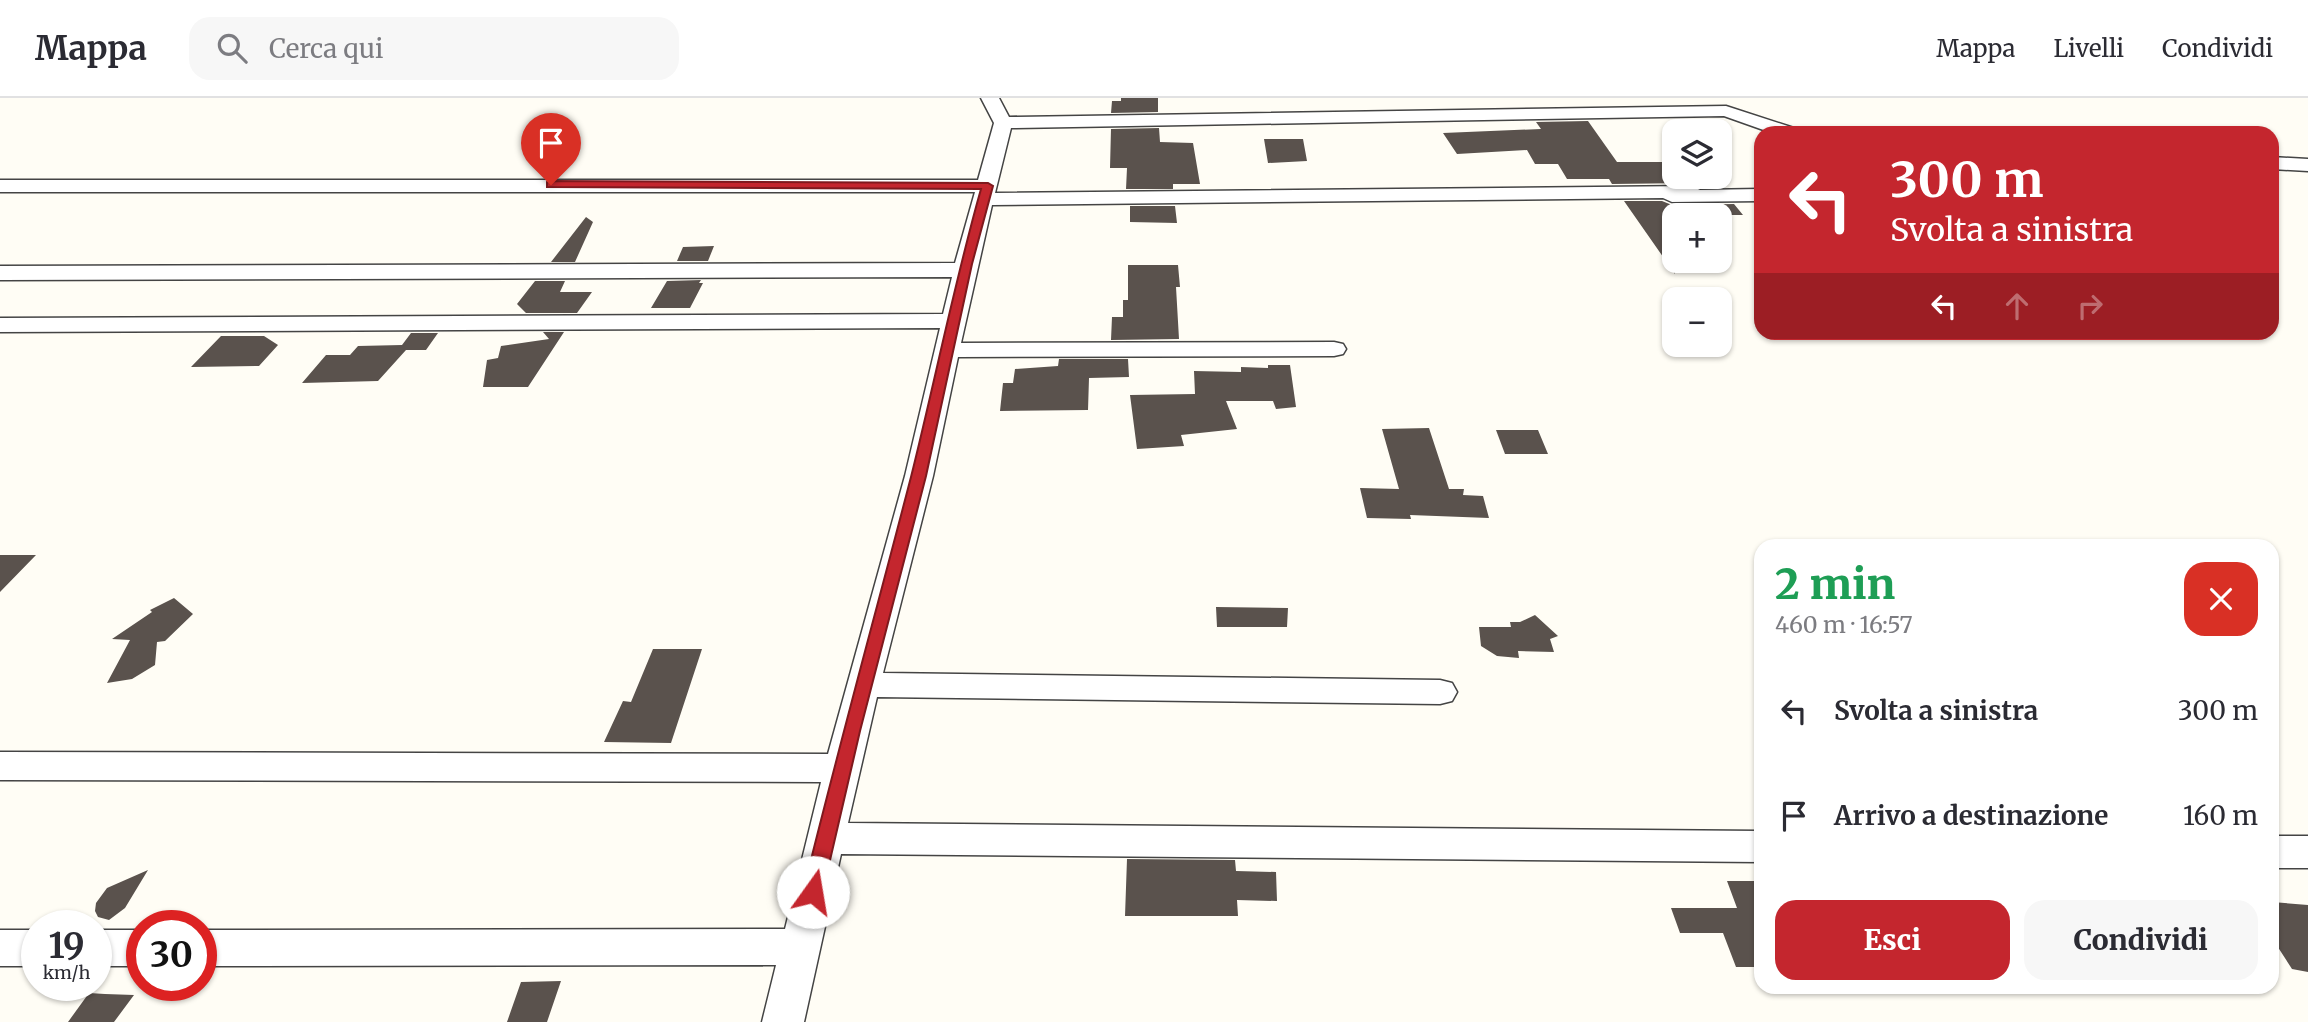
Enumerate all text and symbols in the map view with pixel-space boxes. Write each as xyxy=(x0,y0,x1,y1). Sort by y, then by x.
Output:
search box xyxy=(189,17,679,80)
text: Mappa xyxy=(35,28,147,69)
icon: search xyxy=(213,29,251,67)
text: Cerca qui xyxy=(269,32,383,65)
text: Mappa xyxy=(1936,33,2015,64)
text: Livelli xyxy=(2053,33,2124,64)
text: Condividi xyxy=(2162,33,2273,64)
pin xyxy=(521,113,581,185)
map controls xyxy=(1662,119,1732,357)
button: layers xyxy=(1662,119,1732,189)
icon: arrive xyxy=(532,124,570,162)
text: 300 m xyxy=(1890,149,2044,210)
icon: left xyxy=(1775,154,1866,245)
button: + xyxy=(1662,203,1732,273)
text: Svolta a sinistra xyxy=(1890,210,2133,250)
button: − xyxy=(1662,287,1732,357)
icon: left xyxy=(1925,287,1963,325)
icon: ahead xyxy=(1998,287,2036,325)
icon: right xyxy=(2071,287,2109,325)
text: 2 min xyxy=(1775,558,1895,610)
button: close xyxy=(2184,562,2258,636)
text: 460 m · 16:57 xyxy=(1775,610,1913,639)
icon: left xyxy=(1775,692,1813,730)
text: Svolta a sinistra xyxy=(1834,694,2038,727)
text: 300 m xyxy=(2178,694,2258,727)
icon: arrive xyxy=(1775,797,1813,835)
text: Arrivo a destinazione xyxy=(1834,799,2108,832)
text: 160 m xyxy=(2183,799,2258,832)
position arrow xyxy=(776,855,850,929)
button: Esci xyxy=(1775,900,2010,980)
button: Condividi xyxy=(2024,900,2258,980)
speed limit sign: 30 xyxy=(126,910,217,1001)
text: 19 xyxy=(48,924,85,968)
text: km/h xyxy=(43,961,90,984)

